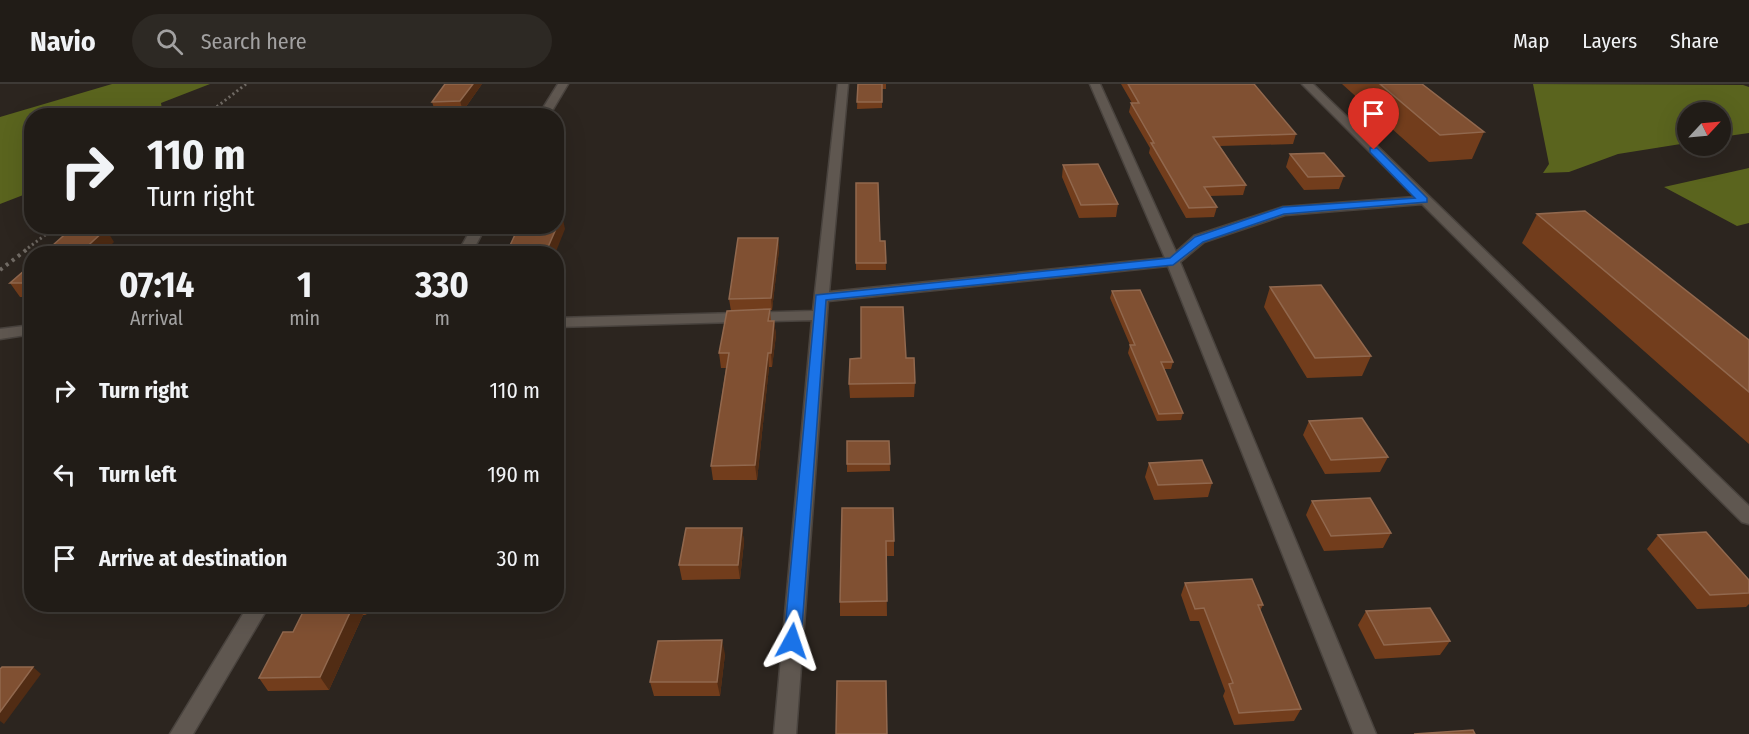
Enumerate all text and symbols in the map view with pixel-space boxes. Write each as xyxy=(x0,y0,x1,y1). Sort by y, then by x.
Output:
search box xyxy=(132,14,552,68)
text: Navio xyxy=(30,25,96,58)
icon: search xyxy=(153,25,186,58)
text: Search here xyxy=(201,28,307,55)
text: Map xyxy=(1513,28,1549,54)
text: Layers xyxy=(1582,28,1637,54)
text: Share xyxy=(1670,28,1719,54)
pin xyxy=(1348,88,1399,150)
icon: arrive xyxy=(1357,97,1390,130)
north arrow xyxy=(1677,102,1731,156)
map controls xyxy=(1677,102,1731,156)
text: 110 m xyxy=(147,130,246,180)
icon: right xyxy=(48,132,126,210)
text: Turn right xyxy=(147,181,255,213)
text: 07:14 xyxy=(119,263,194,307)
text: 1 xyxy=(297,263,312,307)
text: 330 xyxy=(415,263,469,307)
text: Arrival xyxy=(130,306,183,330)
text: min xyxy=(289,306,320,330)
text: m xyxy=(434,306,450,330)
icon: right xyxy=(48,374,81,407)
text: Turn right xyxy=(99,377,188,404)
text: 110 m xyxy=(490,377,540,404)
icon: left xyxy=(48,458,81,491)
text: Turn left xyxy=(99,461,177,488)
text: 190 m xyxy=(487,461,540,488)
icon: arrive xyxy=(48,542,81,575)
text: Arrive at destination xyxy=(99,545,287,572)
text: 30 m xyxy=(497,545,540,572)
position arrow xyxy=(760,609,824,673)

